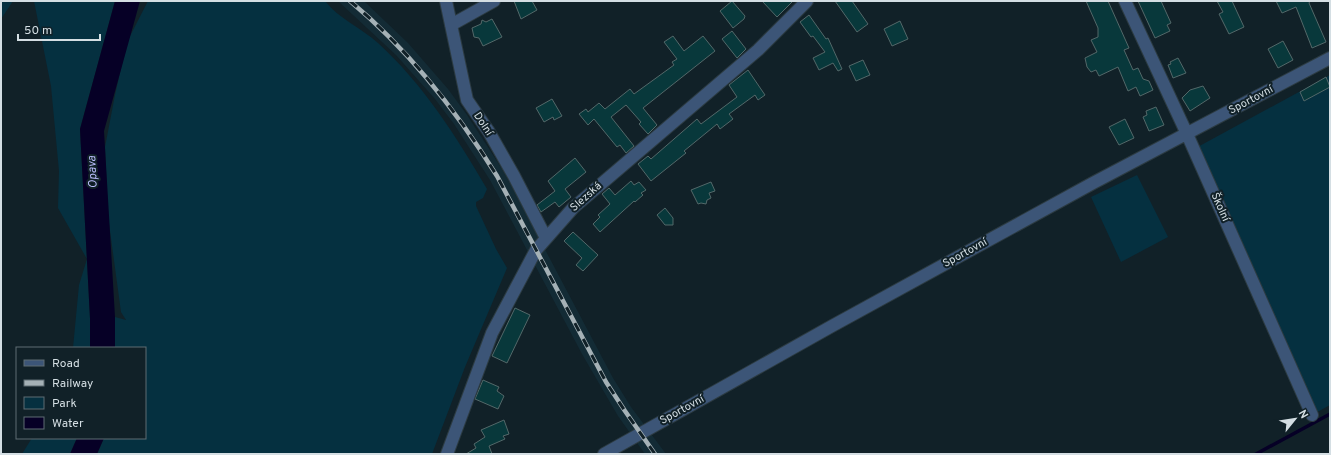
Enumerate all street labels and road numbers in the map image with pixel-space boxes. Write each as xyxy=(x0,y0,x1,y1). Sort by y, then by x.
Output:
street label: Sportovní xyxy=(1226,82,1277,118)
street label: Dolní xyxy=(470,110,496,139)
street label: Slezská xyxy=(567,179,605,215)
street label: Školní xyxy=(1207,190,1234,225)
street label: Sportovní xyxy=(940,235,991,271)
street label: Sportovní xyxy=(657,392,708,428)

